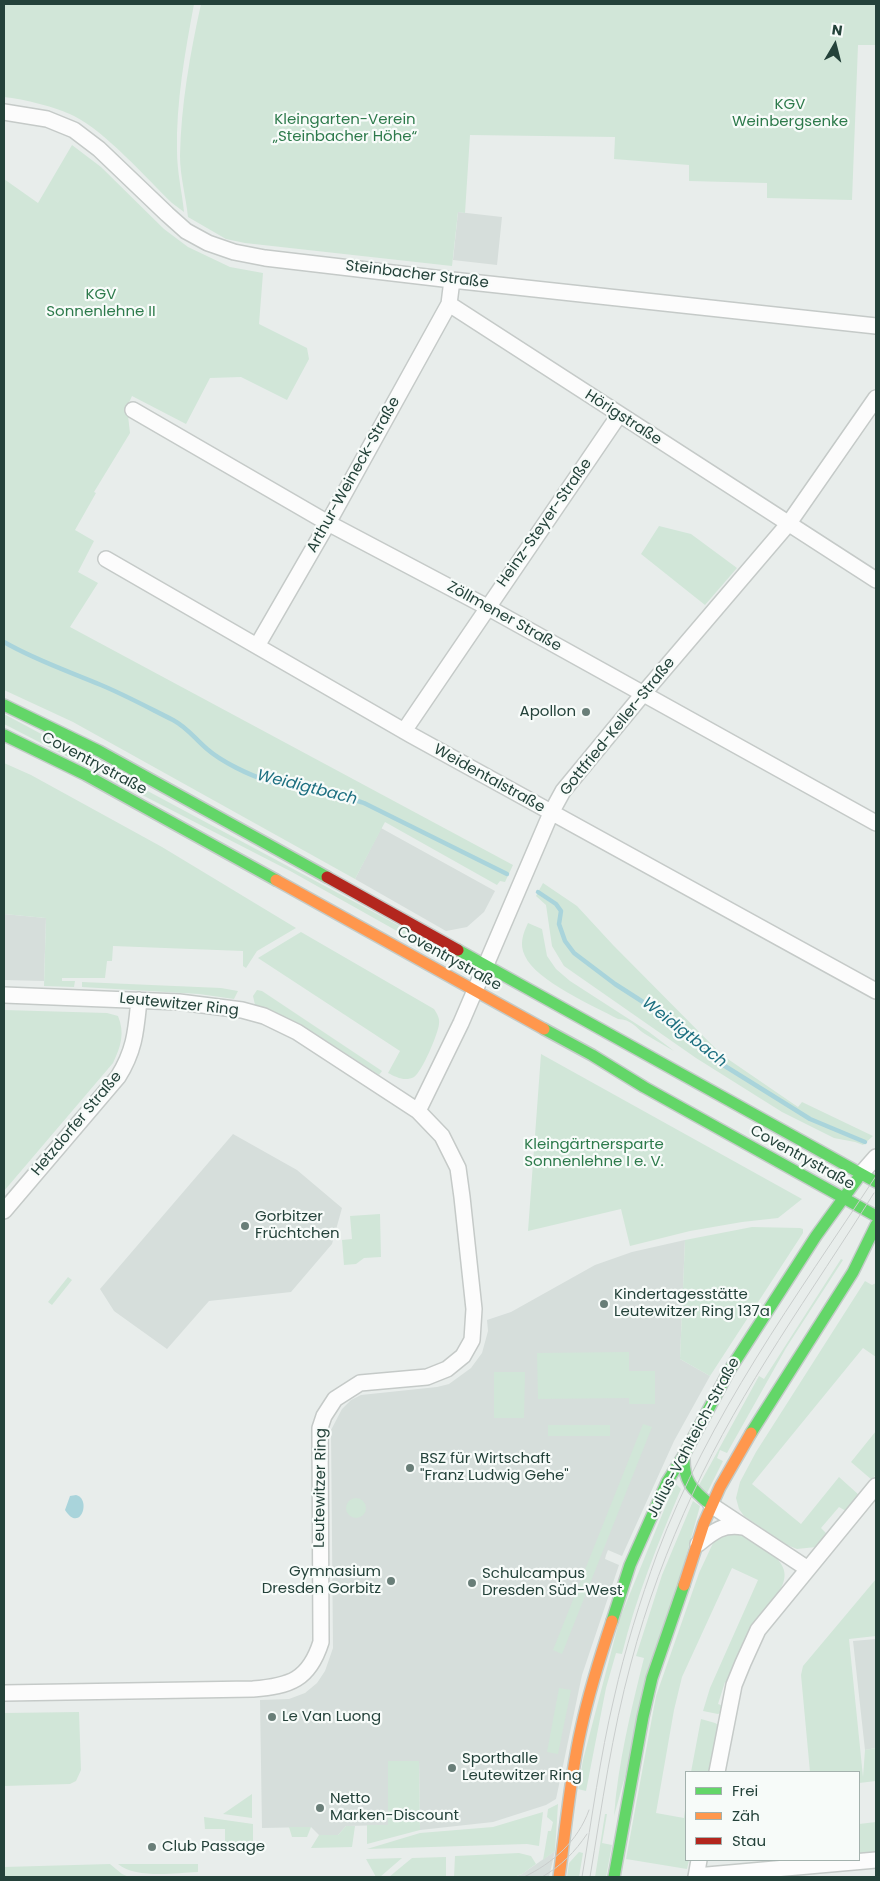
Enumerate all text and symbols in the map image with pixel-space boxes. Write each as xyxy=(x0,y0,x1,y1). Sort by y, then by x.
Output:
north arrow xyxy=(810,20,860,70)
text: N xyxy=(830,20,844,41)
park label: KGV Weinbergsenke xyxy=(732,96,848,131)
park label: Kleingarten-Verein „Steinbacher Höhe“ xyxy=(273,111,417,146)
street label: Steinbacher Straße xyxy=(344,257,490,293)
park label: KGV Sonnenlehne II xyxy=(46,286,156,321)
street label: Hörigstraße xyxy=(581,387,665,449)
street label: Arthur-Weineck-Straße xyxy=(304,394,404,556)
street label: Heinz-Steyer-Straße xyxy=(494,455,596,591)
street label: Zöllmener Straße xyxy=(444,578,564,656)
street label: Gottfried-Keller-Straße xyxy=(557,654,679,800)
place label: Apollon xyxy=(520,703,576,721)
marker: Apollon xyxy=(580,706,592,718)
street label: Coventrystraße xyxy=(38,729,150,799)
street label: Weidentalstraße xyxy=(430,741,548,817)
water label: Weidigtbach xyxy=(255,766,359,810)
street label: Coventrystraße xyxy=(394,923,504,995)
street label: Leutewitzer Ring xyxy=(118,990,240,1020)
water label: Weidigtbach xyxy=(638,994,730,1072)
street label: Hetzdorfer Straße xyxy=(28,1068,126,1180)
street label: Coventrystraße xyxy=(747,1122,857,1194)
park label: Kleingärtnersparte Sonnenlehne I e. V. xyxy=(524,1136,664,1171)
place label: Gorbitzer Früchtchen xyxy=(255,1208,340,1243)
marker: Gorbitzer Früchtchen xyxy=(239,1220,251,1232)
place label: Kindertagesstätte Leutewitzer Ring 137a xyxy=(614,1286,770,1321)
marker: Kindertagesstätte Leutewitzer Ring 137a xyxy=(598,1298,610,1310)
street label: Julius-Vahlteich-Straße xyxy=(644,1355,744,1521)
street label: Leutewitzer Ring xyxy=(311,1428,331,1548)
place label: BSZ für Wirtschaft "Franz Ludwig Gehe" xyxy=(420,1450,569,1485)
marker: BSZ für Wirtschaft "Franz Ludwig Gehe" xyxy=(404,1462,416,1474)
place label: Gymnasium Dresden Gorbitz xyxy=(262,1563,381,1598)
place label: Schulcampus Dresden Süd-West xyxy=(482,1565,622,1600)
marker: Gymnasium Dresden Gorbitz xyxy=(385,1575,397,1587)
marker: Schulcampus Dresden Süd-West xyxy=(466,1577,478,1589)
place label: Le Van Luong xyxy=(282,1708,381,1726)
marker: Le Van Luong xyxy=(266,1711,278,1723)
place label: Sporthalle Leutewitzer Ring xyxy=(462,1750,582,1785)
marker: Sporthalle Leutewitzer Ring xyxy=(446,1762,458,1774)
legend xyxy=(685,1771,860,1861)
text: Frei xyxy=(732,1780,758,1801)
place label: Netto Marken-Discount xyxy=(330,1790,459,1825)
marker: Netto Marken-Discount xyxy=(314,1802,326,1814)
text: Zäh xyxy=(732,1805,760,1826)
text: Stau xyxy=(732,1830,766,1851)
place label: Club Passage xyxy=(162,1838,265,1856)
marker: Club Passage xyxy=(146,1841,158,1853)

